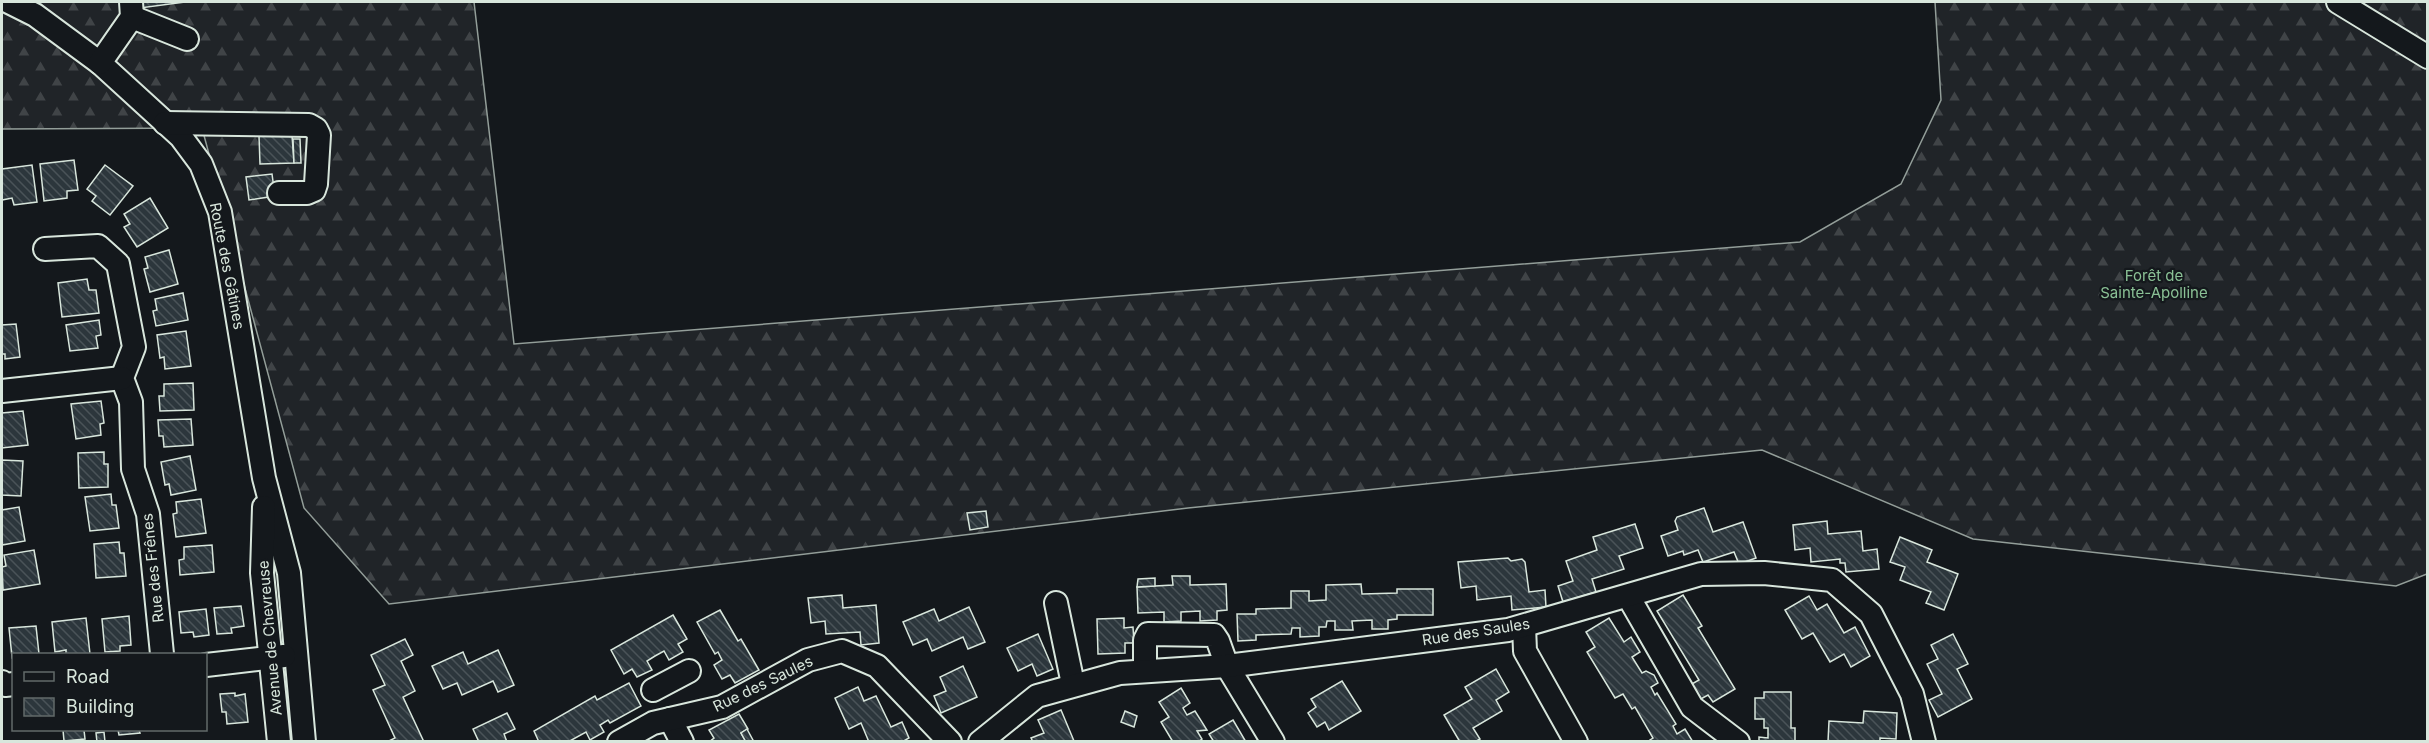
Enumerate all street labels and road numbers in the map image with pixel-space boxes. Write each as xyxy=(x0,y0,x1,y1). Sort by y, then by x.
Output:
street label: Route des Gâtines xyxy=(206,201,249,331)
street label: Rue des Frênes xyxy=(137,512,168,624)
street label: Avenue de Chevreuse xyxy=(253,560,286,716)
street label: Rue des Saules xyxy=(1421,614,1531,649)
street label: Rue des Saules xyxy=(710,651,816,716)

